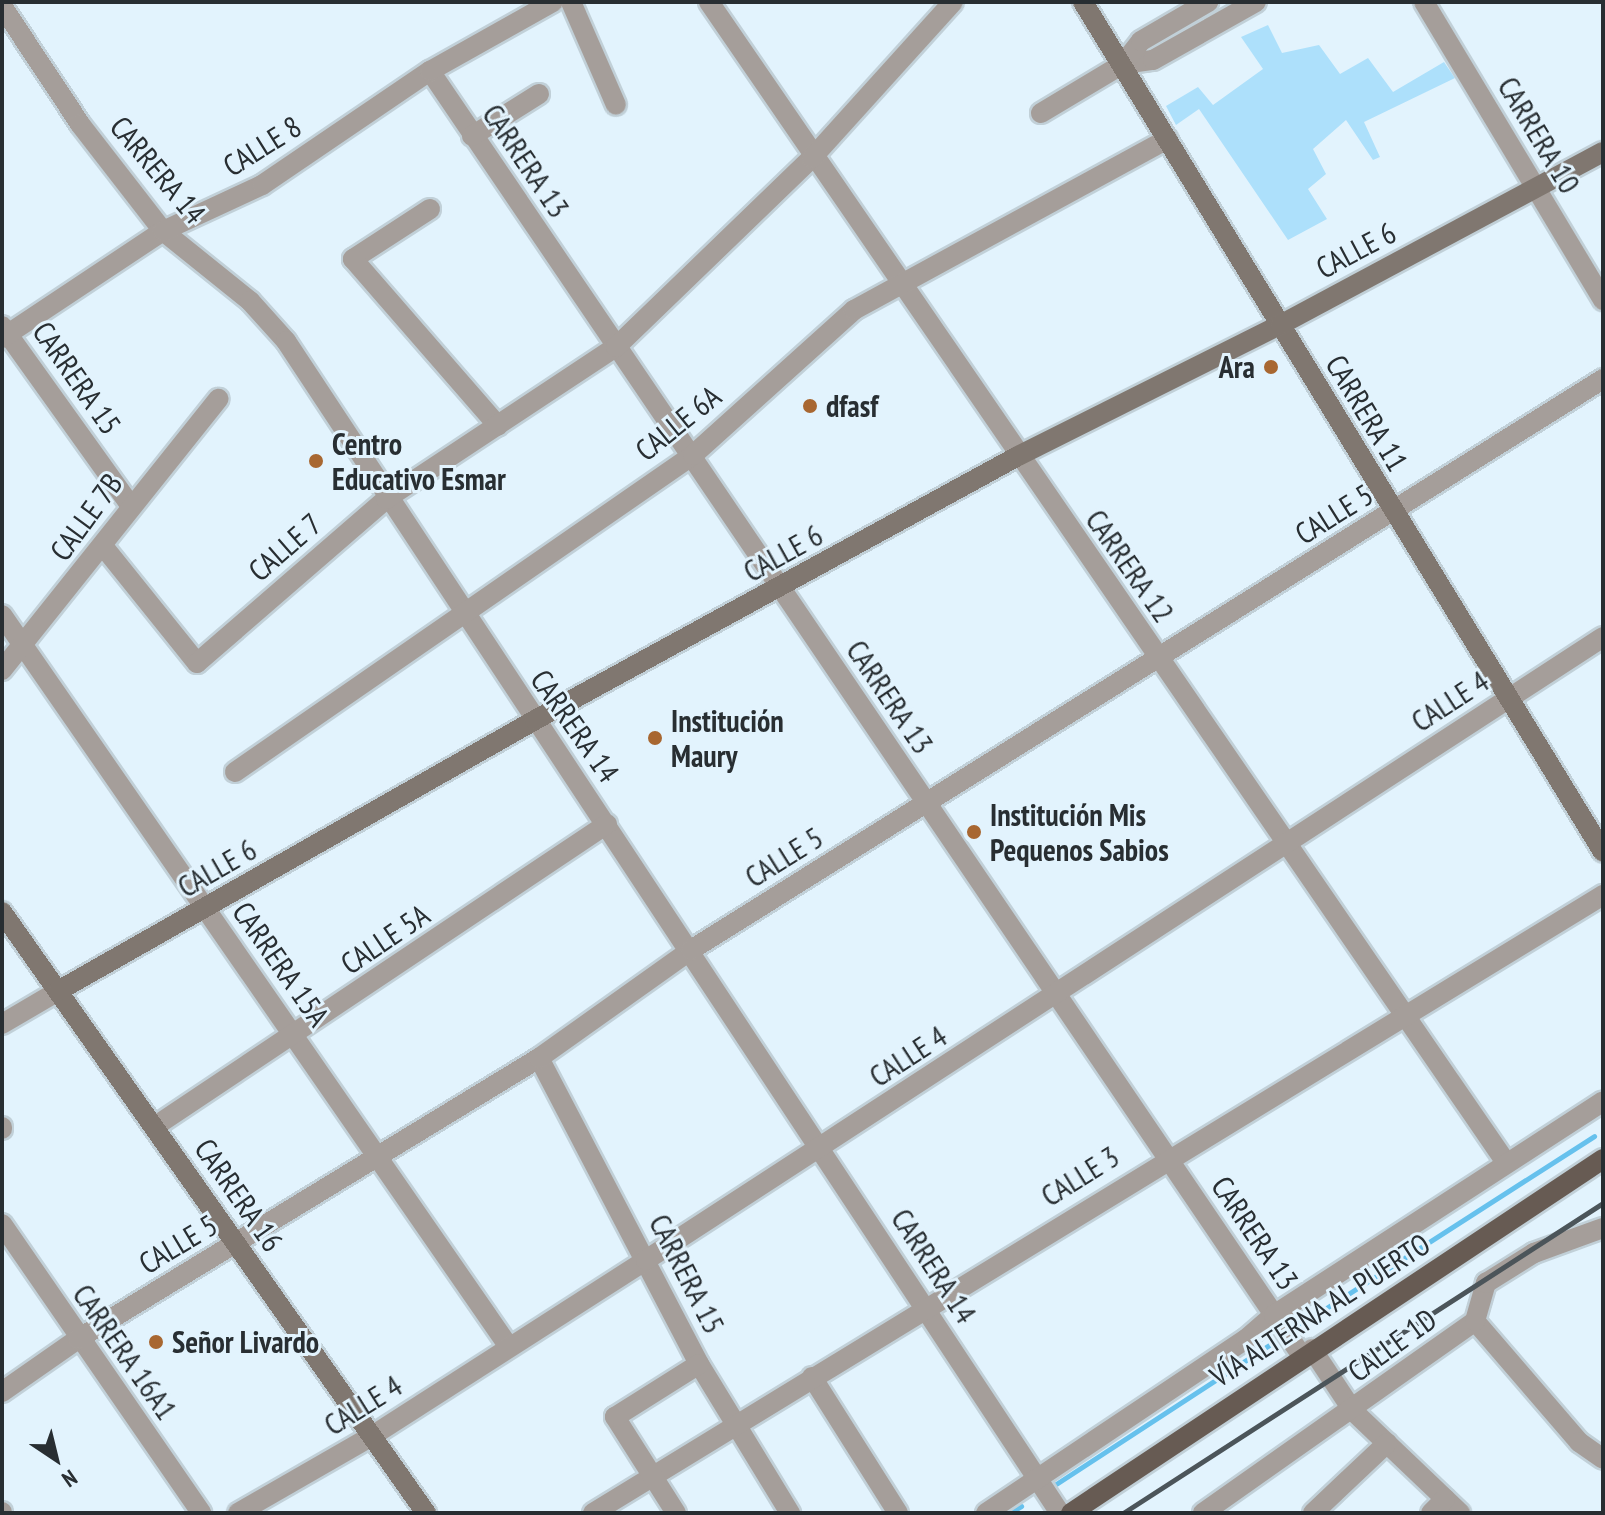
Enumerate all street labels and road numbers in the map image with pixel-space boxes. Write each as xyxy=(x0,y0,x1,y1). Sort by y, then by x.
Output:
street label: CARRERA 10 xyxy=(1490,70,1588,200)
street label: CARRERA 13 xyxy=(475,97,577,225)
street label: CALLE 8 xyxy=(217,108,307,184)
street label: CARRERA 14 xyxy=(102,109,214,231)
street label: CALLE 6 xyxy=(1310,214,1402,286)
street label: CARRERA 15 xyxy=(25,314,129,442)
street label: CARRERA 11 xyxy=(1318,348,1416,478)
street label: CALLE 6A xyxy=(628,378,728,468)
street label: CALLE 7B xyxy=(42,466,130,568)
street label: CALLE 5 xyxy=(1289,476,1379,552)
street label: CARRERA 12 xyxy=(1078,502,1182,630)
street label: CALLE 7 xyxy=(241,506,329,588)
street label: CALLE 6 xyxy=(737,517,829,589)
street label: CARRERA 13 xyxy=(839,633,941,761)
street label: CARRERA 14 xyxy=(523,662,627,790)
street label: CALLE 4 xyxy=(1405,663,1495,739)
street label: CALLE 5 xyxy=(739,819,829,895)
street label: CALLE 6 xyxy=(171,831,263,905)
street label: CARRERA 15A xyxy=(225,895,337,1033)
street label: CALLE 5A xyxy=(334,896,436,982)
street label: CALLE 4 xyxy=(863,1018,953,1094)
street label: CARRERA 16 xyxy=(187,1131,291,1259)
street label: CALLE 3 xyxy=(1035,1138,1125,1214)
street label: CARRERA 13 xyxy=(1204,1169,1306,1297)
street label: CARRERA 14 xyxy=(883,1202,985,1330)
street label: CALLE 5 xyxy=(132,1207,224,1281)
street label: CARRERA 15 xyxy=(641,1208,733,1340)
street label: VÍA ALTERNA AL PUERTO xyxy=(1201,1224,1439,1396)
street label: CARRERA 16A1 xyxy=(65,1277,185,1427)
street label: CALLE 1D xyxy=(1341,1301,1443,1389)
street label: CALLE 4 xyxy=(318,1367,408,1443)

